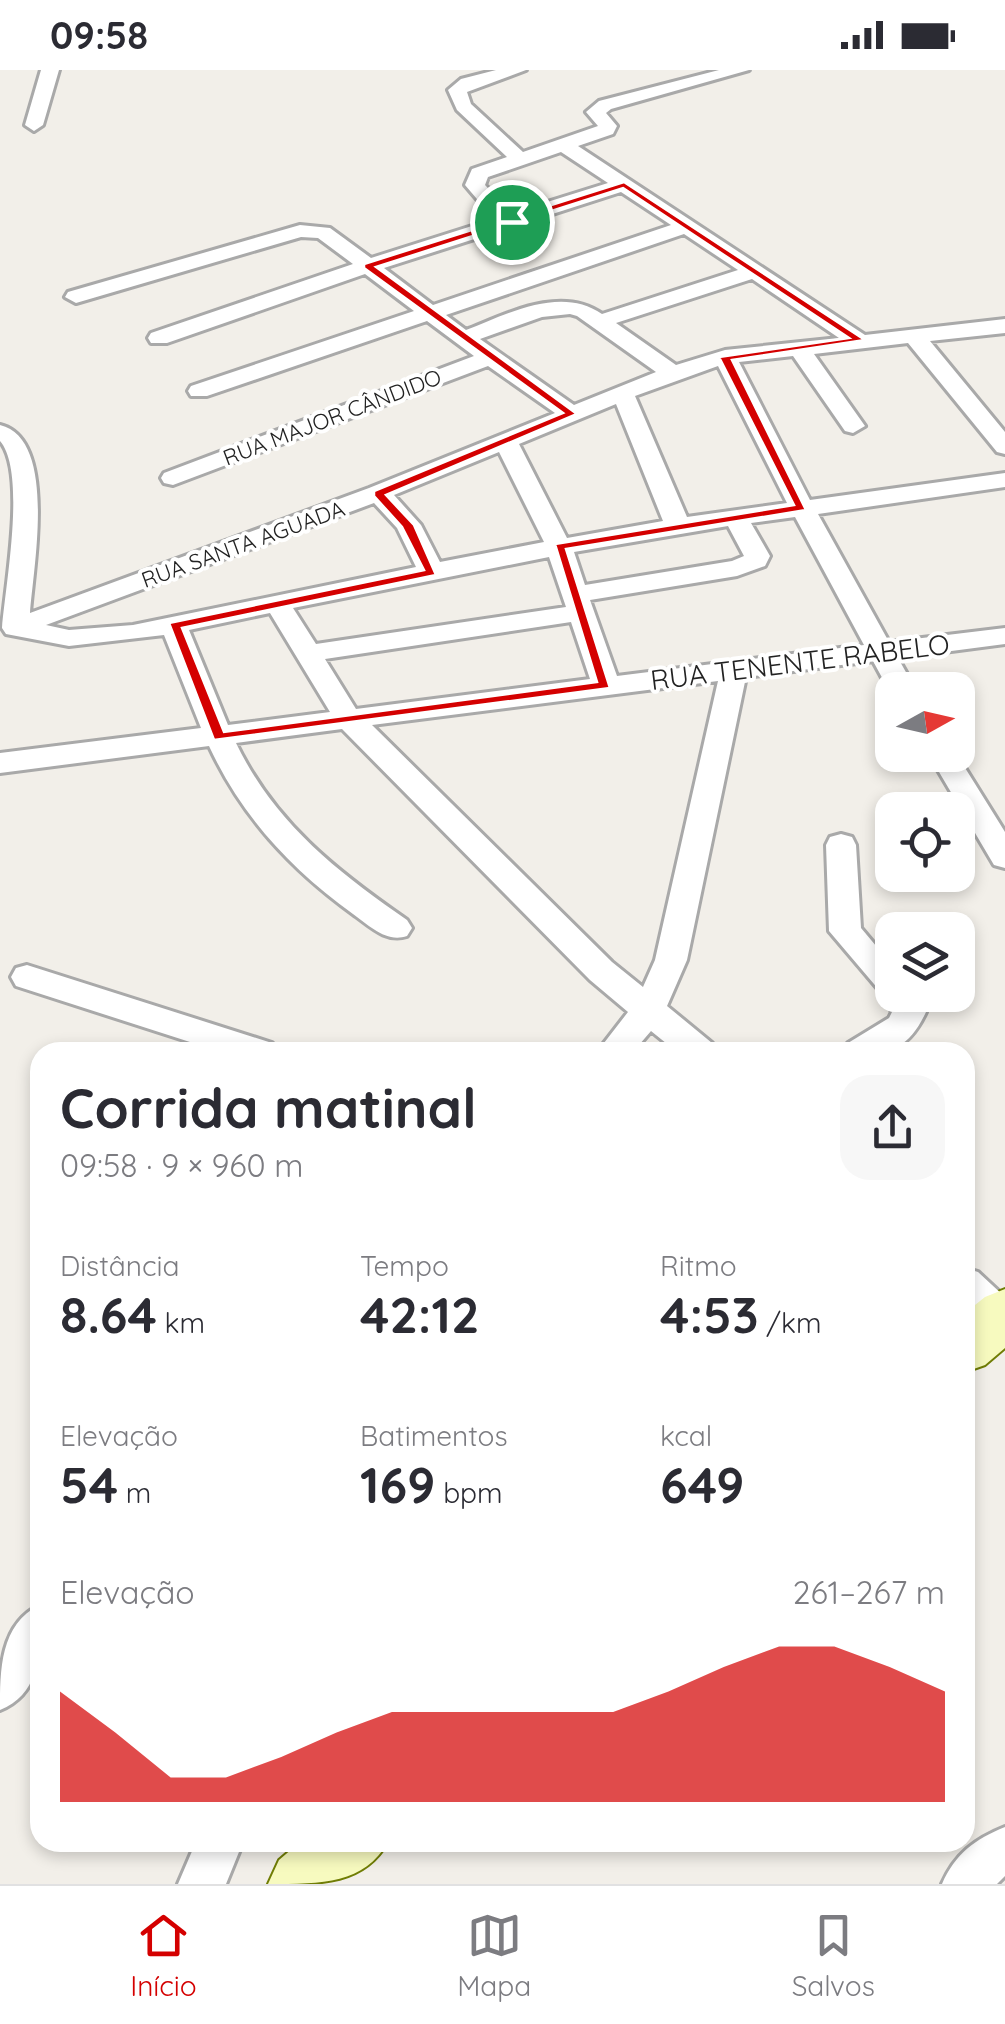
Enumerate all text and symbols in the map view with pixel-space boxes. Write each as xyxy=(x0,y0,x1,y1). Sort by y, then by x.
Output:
text: 09:58 xyxy=(50,11,148,59)
pin xyxy=(470,180,555,265)
icon: arrive xyxy=(485,195,540,250)
street label: RUA MAJOR CÂNDIDO xyxy=(219,362,445,472)
street label: RUA SANTA AGUADA xyxy=(137,494,349,594)
street label: RUA TENENTE RABELO xyxy=(648,626,951,697)
north arrow xyxy=(875,672,975,772)
map controls xyxy=(875,672,975,1012)
button: locate xyxy=(875,792,975,892)
button: layers xyxy=(875,912,975,1012)
text: Corrida matinal xyxy=(60,1073,477,1142)
button: share xyxy=(840,1075,945,1180)
text: 09:58 · 9 × 960 m xyxy=(60,1145,304,1185)
text: Distância xyxy=(60,1248,179,1283)
text: Tempo xyxy=(360,1248,449,1283)
text: Ritmo xyxy=(660,1248,737,1283)
text: 8.64 xyxy=(60,1283,157,1346)
text: 42:12 xyxy=(360,1283,479,1346)
text: 4:53 xyxy=(660,1283,759,1346)
text: km xyxy=(157,1305,205,1340)
text: /km xyxy=(759,1305,821,1340)
text: Elevação xyxy=(60,1418,178,1453)
text: Batimentos xyxy=(360,1418,508,1453)
text: kcal xyxy=(660,1418,712,1453)
text: 54 xyxy=(60,1453,118,1516)
text: 169 xyxy=(360,1453,436,1516)
text: 649 xyxy=(660,1453,744,1516)
text: m xyxy=(118,1475,151,1510)
text: bpm xyxy=(436,1475,503,1510)
text: Elevação xyxy=(60,1572,195,1612)
text: 261–267 m xyxy=(793,1572,945,1612)
tab: Início xyxy=(130,1908,197,2003)
tab: Mapa xyxy=(457,1908,531,2003)
tab: Salvos xyxy=(792,1908,875,2003)

